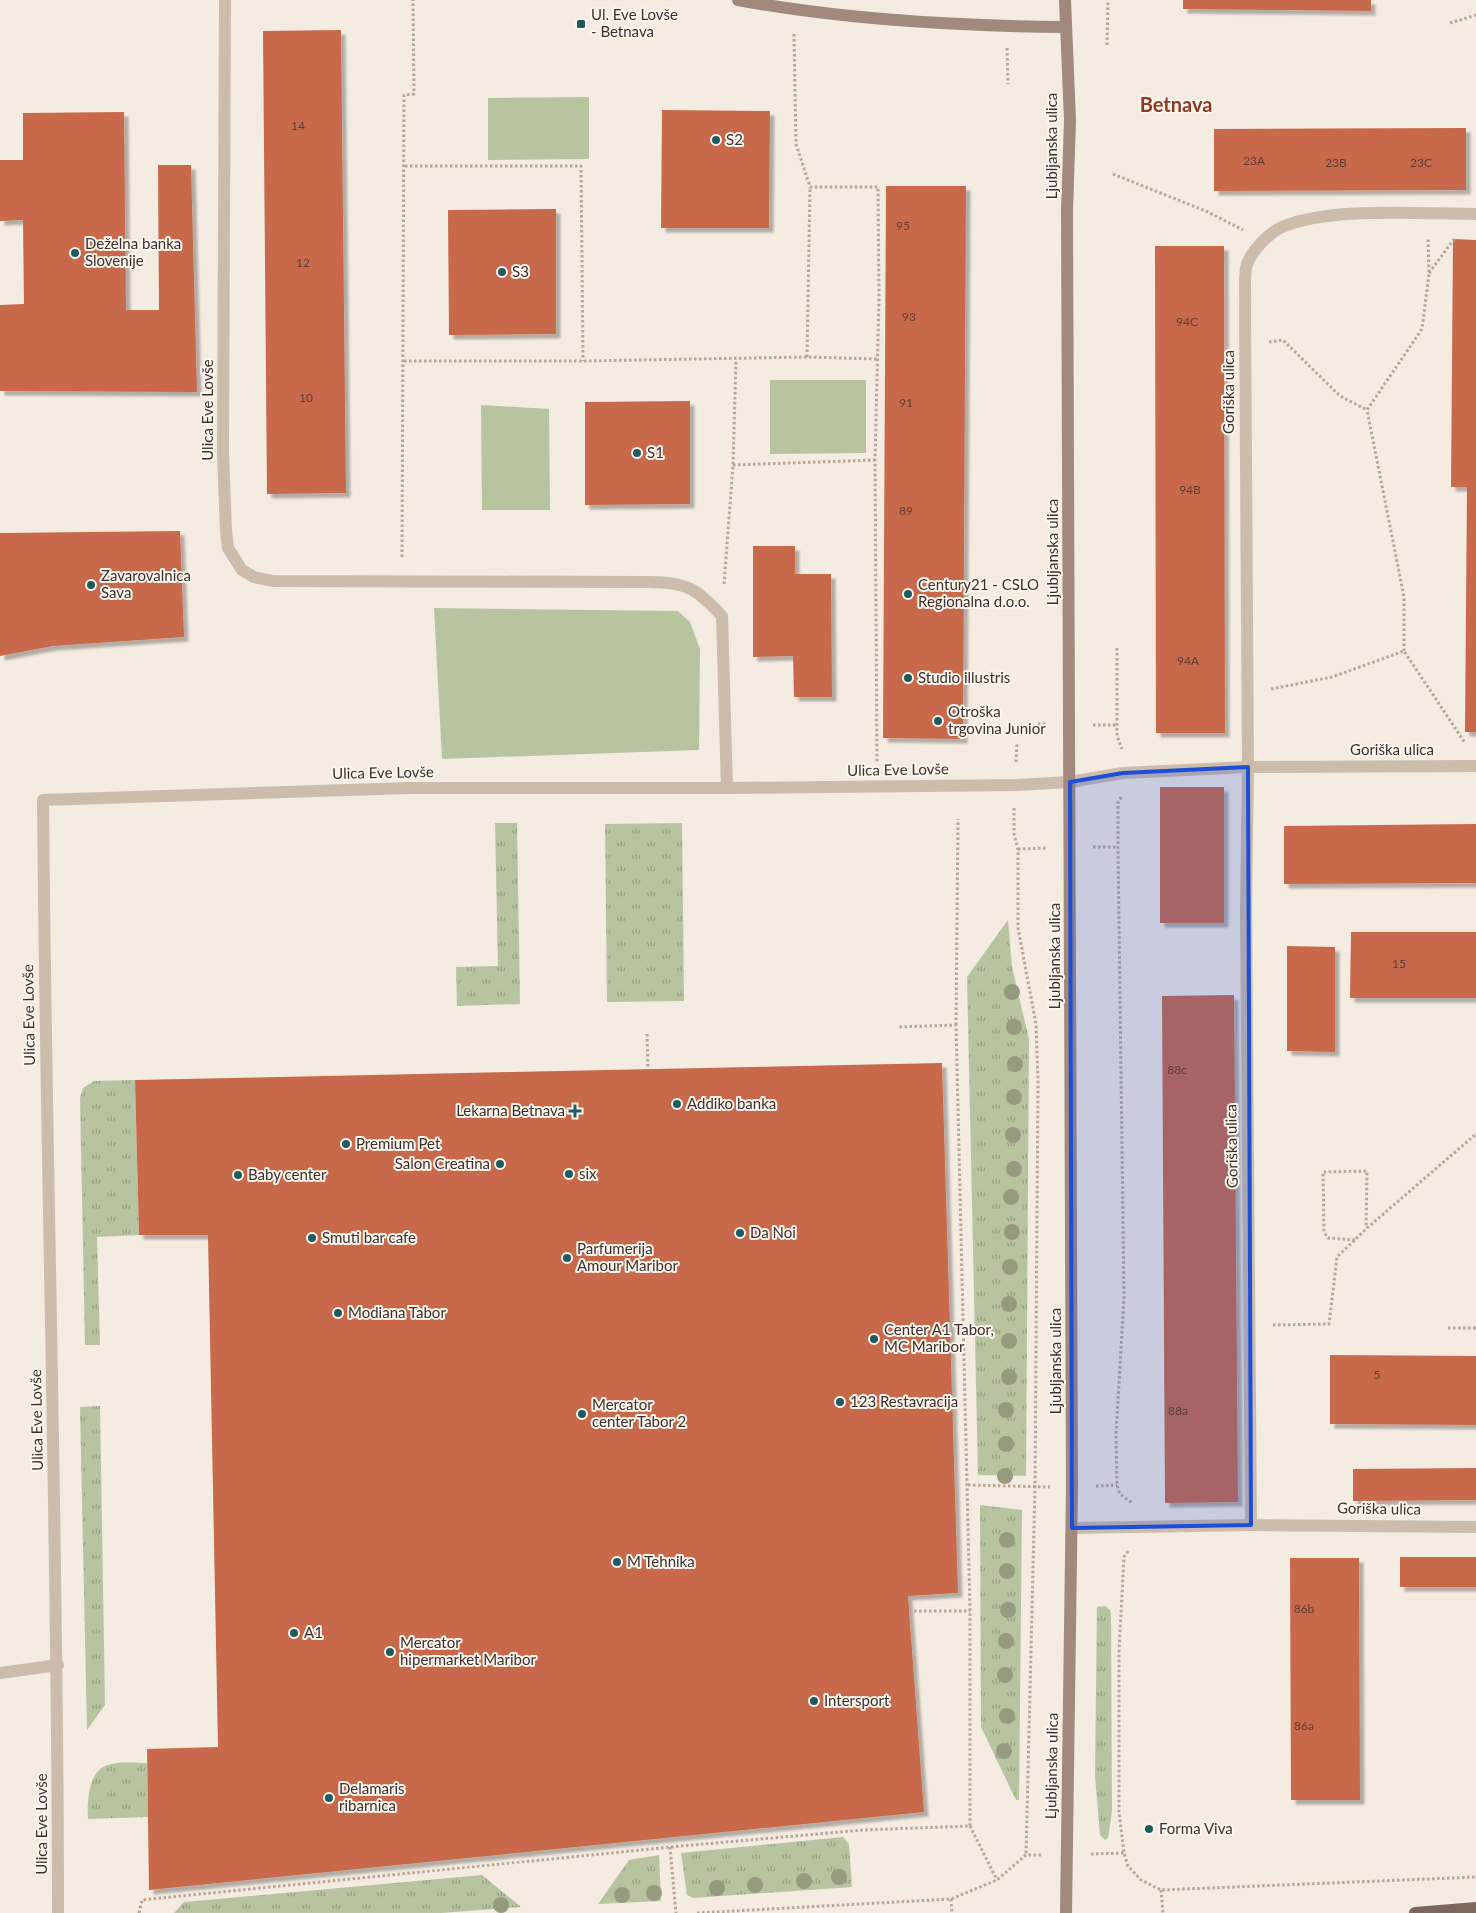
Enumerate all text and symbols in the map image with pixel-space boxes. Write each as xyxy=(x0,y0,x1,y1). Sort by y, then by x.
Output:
place label: Ul. Eve Lovše - Betnava xyxy=(591,5,678,40)
marker: Ul. Eve Lovše - Betnava xyxy=(575,18,587,30)
district label: Betnava xyxy=(1140,92,1212,116)
street label: Ljubljanska ulica xyxy=(1042,93,1060,199)
house number: 14 xyxy=(291,118,305,133)
place label: S2 xyxy=(726,130,743,148)
marker: S2 xyxy=(710,134,722,146)
house number: 23A xyxy=(1243,153,1266,168)
house number: 23B xyxy=(1325,155,1347,170)
house number: 23C xyxy=(1410,155,1432,170)
house number: 95 xyxy=(896,218,910,233)
place label: Deželna banka Slovenije xyxy=(85,234,181,269)
marker: Deželna banka Slovenije xyxy=(69,247,81,259)
house number: 12 xyxy=(296,255,310,270)
place label: S3 xyxy=(512,262,529,280)
marker: S3 xyxy=(496,266,508,278)
house number: 93 xyxy=(902,309,916,324)
house number: 94C xyxy=(1176,314,1198,329)
street label: Goriška ulica xyxy=(1219,350,1237,434)
street label: Ulica Eve Lovše xyxy=(198,359,216,461)
house number: 10 xyxy=(299,390,313,405)
house number: 91 xyxy=(899,395,913,410)
place label: S1 xyxy=(647,443,664,461)
marker: S1 xyxy=(631,447,643,459)
house number: 94B xyxy=(1179,482,1201,497)
street label: Ljubljanska ulica xyxy=(1043,499,1061,605)
house number: 89 xyxy=(899,503,913,518)
place label: Zavarovalnica Sava xyxy=(101,566,191,601)
place label: Century21 - CSLO Regionalna d.o.o. xyxy=(918,575,1039,610)
marker: Zavarovalnica Sava xyxy=(85,579,97,591)
marker: Century21 - CSLO Regionalna d.o.o. xyxy=(902,588,914,600)
house number: 94A xyxy=(1177,653,1200,668)
place label: Studio illustris xyxy=(918,668,1010,686)
marker: Studio illustris xyxy=(902,672,914,684)
place label: Otroška trgovina Junior xyxy=(948,702,1046,737)
marker: Otroška trgovina Junior xyxy=(932,715,944,727)
street label: Goriška ulica xyxy=(1350,740,1434,758)
street label: Ulica Eve Lovše xyxy=(847,759,949,779)
street label: Ulica Eve Lovše xyxy=(332,762,434,782)
street label: Ljubljanska ulica xyxy=(1045,903,1063,1009)
house number: 15 xyxy=(1392,956,1406,971)
street label: Ulica Eve Lovše xyxy=(18,964,38,1066)
house number: 88c xyxy=(1167,1062,1187,1077)
place label: Addiko banka xyxy=(687,1094,776,1112)
marker: Addiko banka xyxy=(671,1098,683,1110)
place label: Lekarna Betnava xyxy=(456,1101,565,1119)
street label: Goriška ulica xyxy=(1221,1104,1241,1188)
marker: Lekarna Betnava xyxy=(569,1105,581,1117)
place label: Premium Pet xyxy=(356,1134,441,1152)
marker: Premium Pet xyxy=(340,1138,352,1150)
place label: Salon Creatina xyxy=(395,1154,490,1172)
marker: Salon Creatina xyxy=(494,1158,506,1170)
place label: six xyxy=(579,1164,597,1182)
place label: Baby center xyxy=(248,1165,327,1183)
marker: six xyxy=(563,1168,575,1180)
marker: Baby center xyxy=(232,1169,244,1181)
place label: Da Noi xyxy=(750,1223,796,1241)
marker: Da Noi xyxy=(734,1227,746,1239)
place label: Smuti bar cafe xyxy=(322,1228,416,1246)
marker: Smuti bar cafe xyxy=(306,1232,318,1244)
place label: Parfumerija Amour Maribor xyxy=(577,1239,678,1274)
marker: Parfumerija Amour Maribor xyxy=(561,1252,573,1264)
place label: Modiana Tabor xyxy=(348,1303,446,1321)
marker: Modiana Tabor xyxy=(332,1307,344,1319)
street label: Ljubljanska ulica xyxy=(1046,1308,1064,1414)
place label: Center A1 Tabor, MC Maribor xyxy=(884,1320,994,1355)
marker: Center A1 Tabor, MC Maribor xyxy=(868,1333,880,1345)
house number: 5 xyxy=(1374,1367,1381,1382)
street label: Ulica Eve Lovše xyxy=(26,1369,46,1471)
place label: 123 Restavracija xyxy=(850,1392,958,1410)
place label: Mercator center Tabor 2 xyxy=(592,1395,686,1430)
marker: 123 Restavracija xyxy=(834,1396,846,1408)
house number: 88a xyxy=(1168,1403,1188,1418)
marker: Mercator center Tabor 2 xyxy=(576,1408,588,1420)
street label: Goriška ulica xyxy=(1337,1498,1421,1518)
place label: M Tehnika xyxy=(627,1552,695,1570)
marker: M Tehnika xyxy=(611,1556,623,1568)
house number: 86b xyxy=(1294,1601,1315,1616)
place label: A1 xyxy=(304,1623,323,1641)
marker: A1 xyxy=(288,1627,300,1639)
place label: Mercator hipermarket Maribor xyxy=(400,1633,536,1668)
marker: Mercator hipermarket Maribor xyxy=(384,1646,396,1658)
place label: Intersport xyxy=(824,1691,890,1709)
marker: Intersport xyxy=(808,1695,820,1707)
street label: Ljubljanska ulica xyxy=(1041,1713,1061,1819)
house number: 86a xyxy=(1294,1718,1314,1733)
street label: Ulica Eve Lovše xyxy=(32,1773,50,1875)
place label: Delamaris ribarnica xyxy=(339,1779,405,1814)
marker: Delamaris ribarnica xyxy=(323,1792,335,1804)
place label: Forma Viva xyxy=(1159,1819,1233,1837)
marker: Forma Viva xyxy=(1143,1823,1155,1835)

